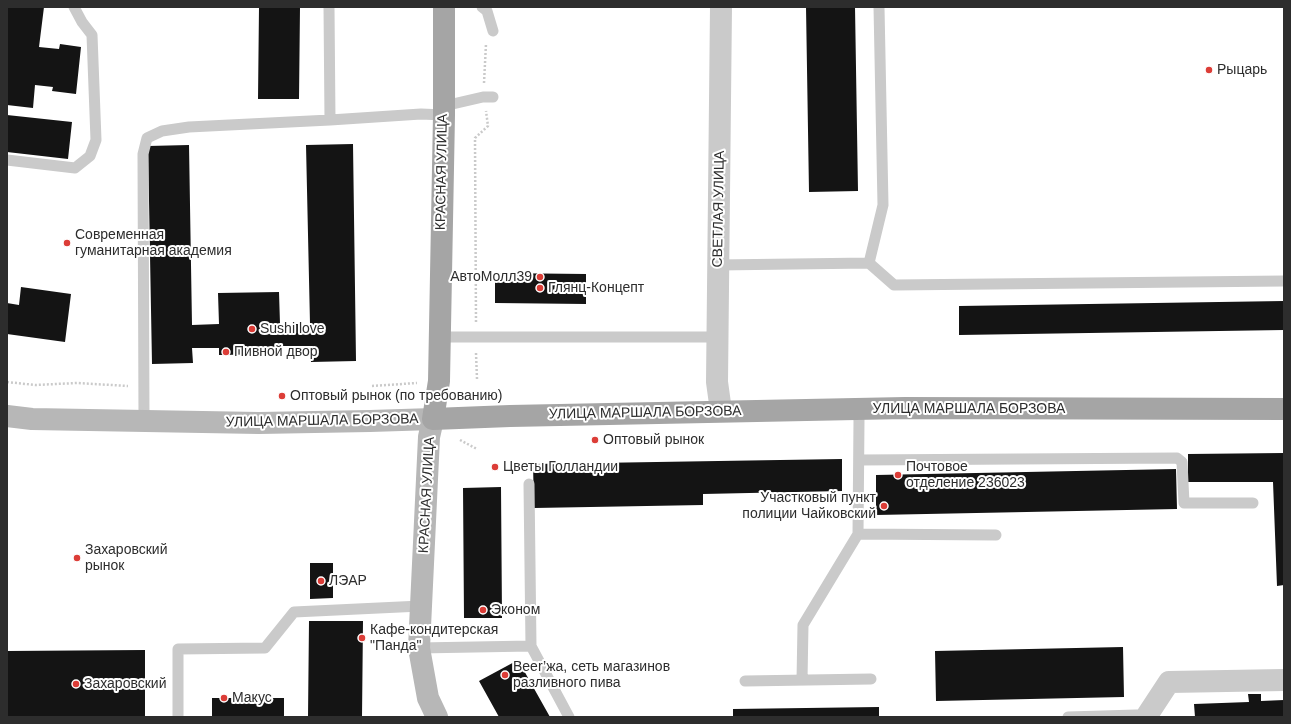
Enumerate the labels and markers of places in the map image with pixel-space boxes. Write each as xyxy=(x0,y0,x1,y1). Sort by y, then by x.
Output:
place label: Рыцарь xyxy=(1217,62,1267,78)
marker: Рыцарь xyxy=(1204,65,1214,75)
place label: Современная гуманитарная академия xyxy=(75,227,232,260)
marker: Современная гуманитарная академия xyxy=(62,238,72,248)
place label: АвтоМолл39 xyxy=(450,269,532,285)
marker: АвтоМолл39 xyxy=(535,272,545,282)
place label: Глянц-Концепт xyxy=(548,280,644,296)
marker: Глянц-Концепт xyxy=(535,283,545,293)
place label: Sushi love xyxy=(260,321,325,337)
marker: Sushi love xyxy=(247,324,257,334)
place label: Пивной двор xyxy=(234,344,318,360)
marker: Пивной двор xyxy=(221,347,231,357)
place label: Оптовый рынок (по требованию) xyxy=(290,388,502,404)
marker: Оптовый рынок (по требованию) xyxy=(277,391,287,401)
place label: Оптовый рынок xyxy=(603,432,704,448)
marker: Оптовый рынок xyxy=(590,435,600,445)
place label: Цветы Голландии xyxy=(503,459,618,475)
place label: Почтовое отделение 236023 xyxy=(906,459,1025,492)
marker: Цветы Голландии xyxy=(490,462,500,472)
marker: Почтовое отделение 236023 xyxy=(893,470,903,480)
place label: Участковый пункт полиции Чайковский xyxy=(742,490,876,522)
marker: Участковый пункт полиции Чайковский xyxy=(879,501,889,511)
place label: Захаровский рынок xyxy=(85,542,167,574)
marker: Захаровский рынок xyxy=(72,553,82,563)
place label: ЛЭАР xyxy=(329,573,367,589)
marker: ЛЭАР xyxy=(316,576,326,586)
place label: Эконом xyxy=(491,602,540,618)
marker: Эконом xyxy=(478,605,488,615)
place label: Кафе-кондитерская "Панда" xyxy=(370,622,498,654)
marker: Кафе-кондитерская "Панда" xyxy=(357,633,367,643)
place label: Beer’жа, сеть магазинов разливного пива xyxy=(513,659,670,692)
marker: Beer’жа, сеть магазинов разливного пива xyxy=(500,670,510,680)
place label: Захаровский xyxy=(84,676,166,692)
marker: Захаровский xyxy=(71,679,81,689)
place label: Макус xyxy=(232,690,272,706)
marker: Макус xyxy=(219,693,229,703)

